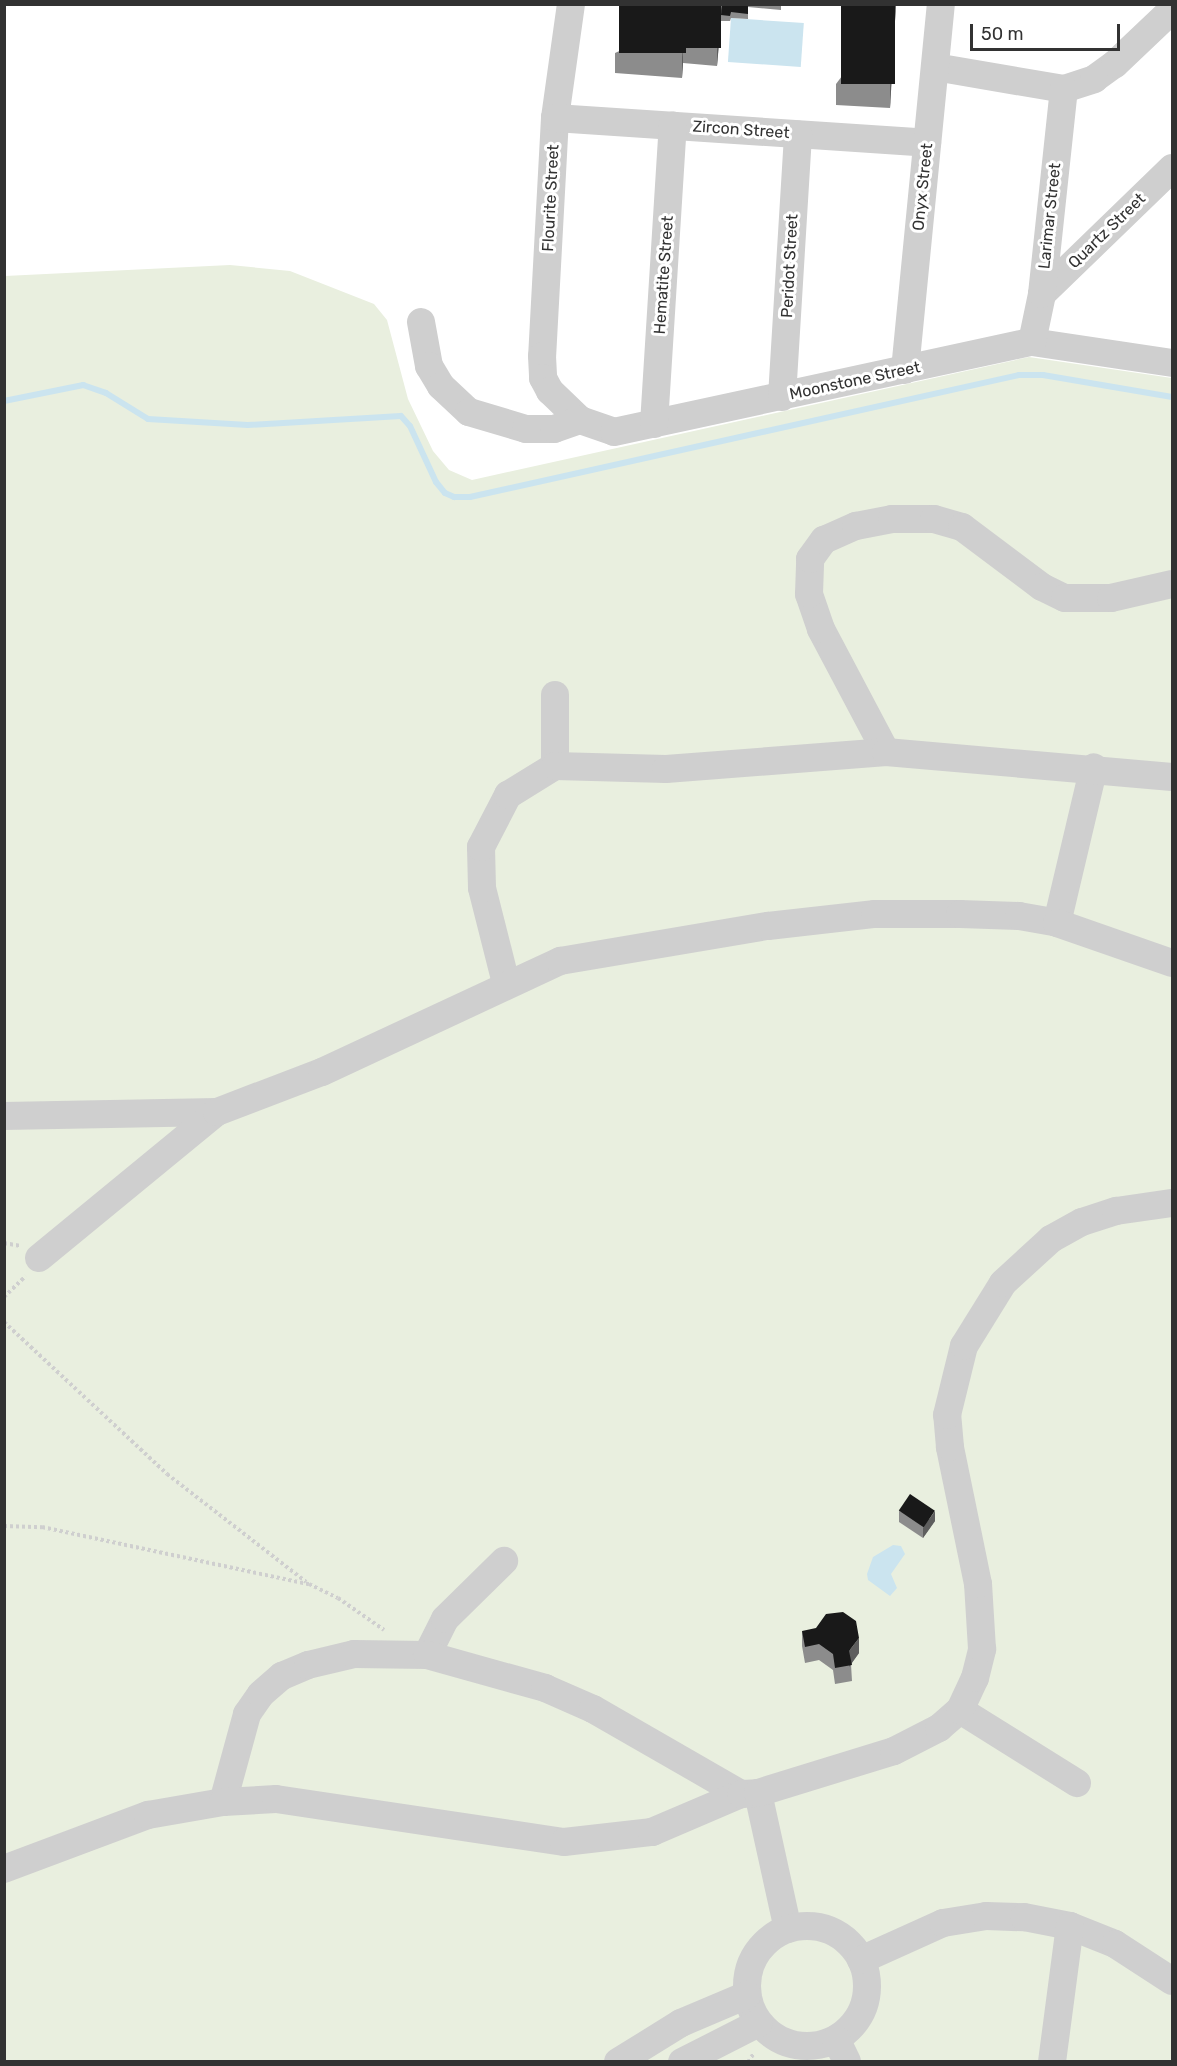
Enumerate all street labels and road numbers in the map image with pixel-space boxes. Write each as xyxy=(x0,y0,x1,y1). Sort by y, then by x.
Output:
street label: Zircon Street xyxy=(692,117,790,143)
street label: Onyx Street xyxy=(909,142,937,232)
street label: Flourite Street xyxy=(539,144,563,252)
street label: Larimar Street xyxy=(1035,162,1065,270)
street label: Quartz Street xyxy=(1064,189,1150,273)
street label: Peridot Street xyxy=(778,214,802,318)
street label: Hematite Street xyxy=(650,215,678,335)
street label: Moonstone Street xyxy=(788,358,922,404)

